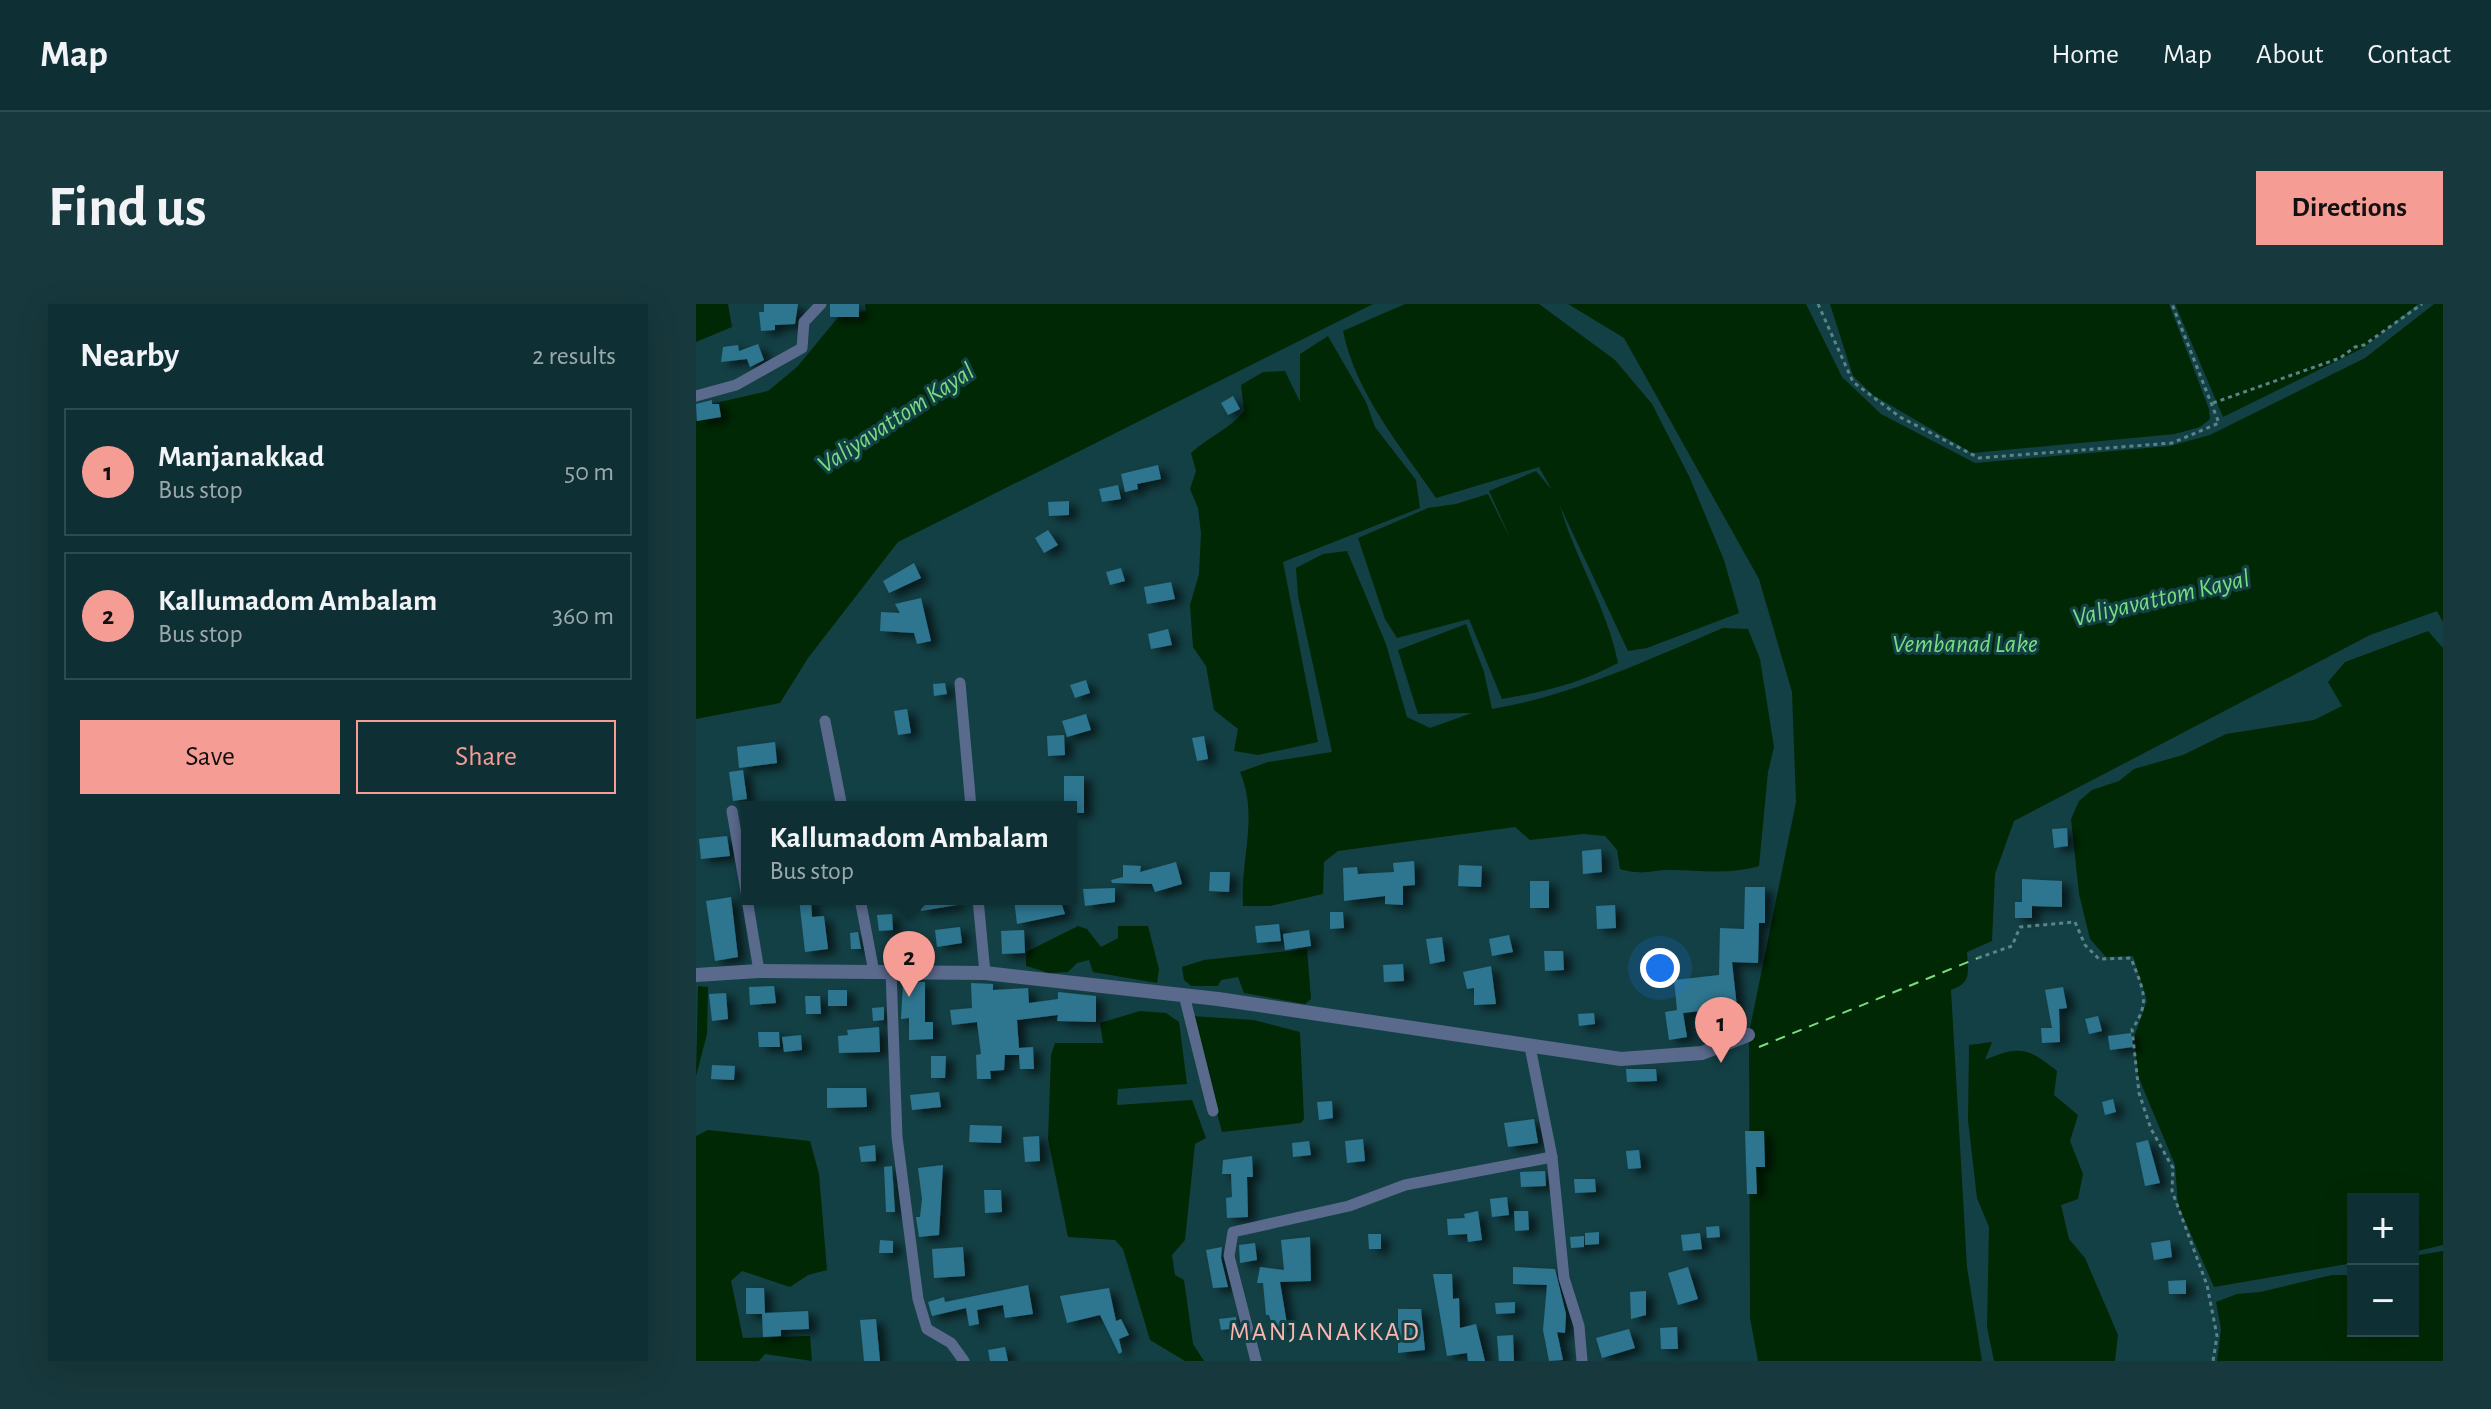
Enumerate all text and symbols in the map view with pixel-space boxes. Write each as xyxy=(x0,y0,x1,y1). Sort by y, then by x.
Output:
text: Map xyxy=(40,36,108,74)
text: Home xyxy=(2052,41,2119,69)
text: Map xyxy=(2163,41,2212,69)
text: About xyxy=(2256,41,2324,69)
text: Contact xyxy=(2368,41,2451,69)
button: Directions xyxy=(2256,171,2443,245)
text: Find us xyxy=(48,180,206,236)
text: Nearby xyxy=(80,339,179,373)
text: 2 results xyxy=(532,343,616,369)
water label: Valiyavattom Kayal xyxy=(813,358,979,478)
text: Manjanakkad xyxy=(158,442,324,472)
text: 1 xyxy=(103,459,113,485)
text: 50 m xyxy=(564,459,614,485)
text: Bus stop xyxy=(158,477,243,503)
water label: Valiyavattom Kayal xyxy=(2070,565,2252,631)
text: Kallumadom Ambalam xyxy=(158,586,437,616)
text: 2 xyxy=(102,603,114,629)
text: 360 m xyxy=(552,603,614,629)
text: Bus stop xyxy=(158,621,243,647)
water label: Vembanad Lake xyxy=(1892,631,2038,657)
button: Save xyxy=(80,720,340,794)
button: Share xyxy=(356,720,616,794)
popup xyxy=(741,801,1077,905)
text: Kallumadom Ambalam xyxy=(769,823,1049,853)
text: Bus stop xyxy=(769,858,854,884)
pin: 2 xyxy=(883,931,935,997)
your location xyxy=(1640,948,1680,988)
pin: 1 xyxy=(1695,997,1747,1063)
map controls xyxy=(2347,1193,2419,1337)
button: + xyxy=(2347,1193,2419,1265)
button: − xyxy=(2347,1265,2419,1337)
district label: MANJANAKKAD xyxy=(1229,1319,1421,1345)

